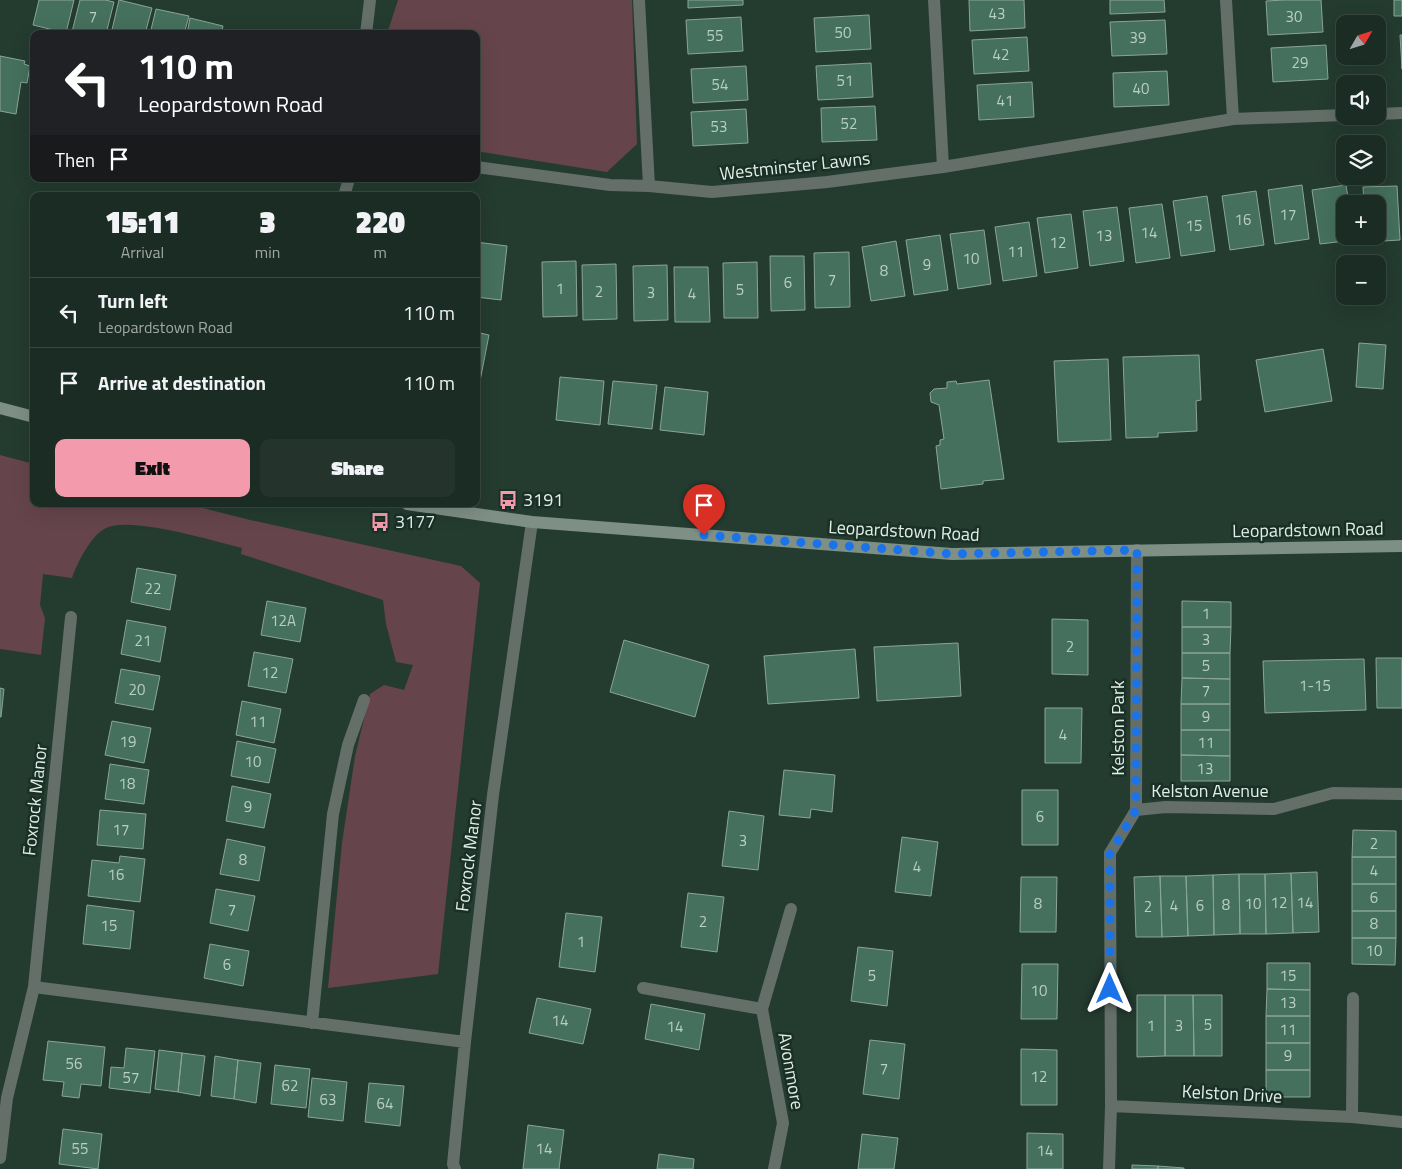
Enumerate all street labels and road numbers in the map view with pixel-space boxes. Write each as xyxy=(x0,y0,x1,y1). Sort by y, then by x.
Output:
street label: Westminster Lawns xyxy=(718,144,872,187)
street label: Leopardstown Road xyxy=(828,513,980,548)
street label: Leopardstown Road xyxy=(1232,515,1384,544)
street label: Kelston Park xyxy=(1104,680,1131,776)
street label: Foxrock Manor xyxy=(15,743,54,857)
street label: Kelston Avenue xyxy=(1151,777,1269,804)
street label: Foxrock Manor xyxy=(448,799,489,913)
street label: Avonmore xyxy=(771,1030,812,1112)
street label: Kelston Drive xyxy=(1181,1077,1283,1110)

